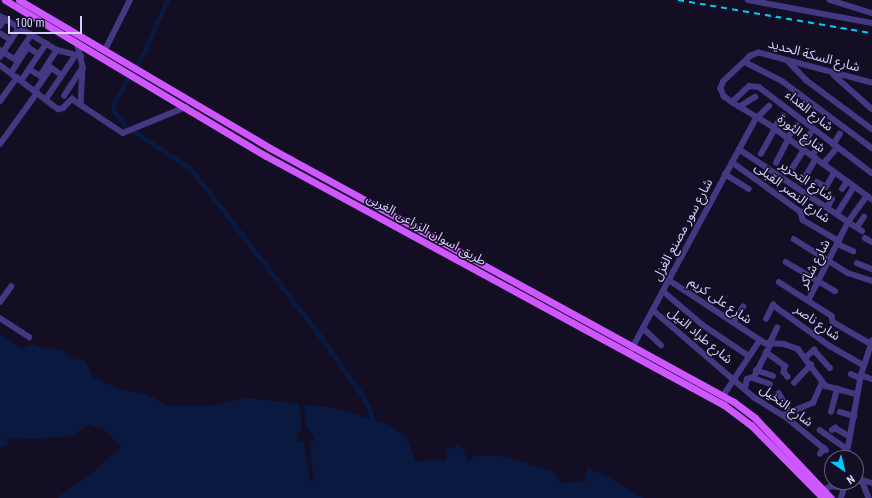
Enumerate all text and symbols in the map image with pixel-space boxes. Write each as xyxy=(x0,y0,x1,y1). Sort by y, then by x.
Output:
scale bar xyxy=(10,8,84,34)
text: 100 m xyxy=(15,16,45,30)
street label: شارع السكة الحديد xyxy=(766,36,862,76)
street label: شارع الفداء xyxy=(782,87,836,135)
street label: شارع الثورة xyxy=(774,111,828,157)
street label: شارع التحرير xyxy=(776,157,836,205)
street label: شارع النصر القبلى xyxy=(751,160,833,226)
street label: شارع سور مصنع الغزل xyxy=(650,176,716,284)
street label: طريق اسوان الزراعى الغربى xyxy=(363,191,489,269)
street label: شارع شاكر xyxy=(796,237,834,291)
street label: شارع على كريم xyxy=(686,274,754,328)
street label: شارع ناصر xyxy=(791,302,843,344)
street label: شارع طراد النيل xyxy=(665,304,735,368)
street label: شارع النخيل xyxy=(756,382,816,430)
north arrow xyxy=(824,450,864,490)
text: N xyxy=(844,472,857,487)

